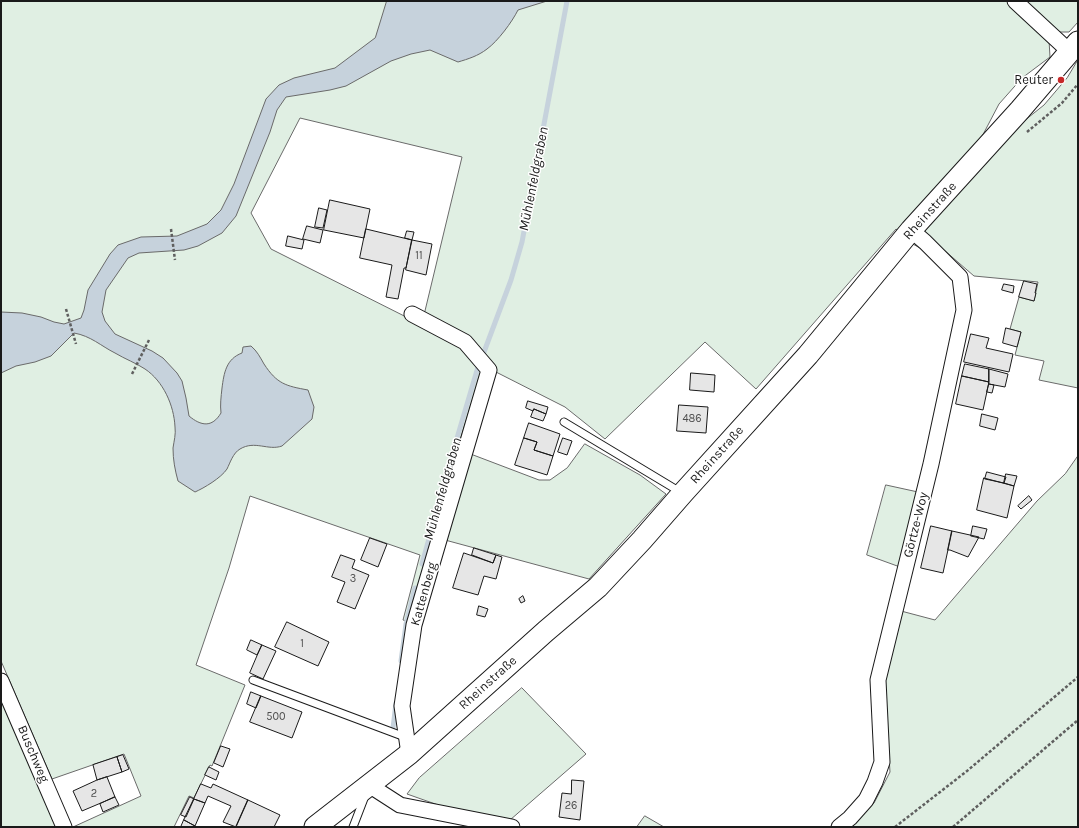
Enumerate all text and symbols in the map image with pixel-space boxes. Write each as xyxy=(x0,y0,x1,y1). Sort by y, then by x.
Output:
place label: Reuter xyxy=(1014,72,1053,88)
marker: Reuter xyxy=(1056,75,1066,85)
water label: Mühlenfeldgraben xyxy=(516,125,552,233)
street label: Rheinstraße xyxy=(900,179,960,243)
house number: 11 xyxy=(415,249,423,263)
house number: 486 xyxy=(682,412,702,426)
street label: Rheinstraße xyxy=(687,423,747,487)
water label: Mühlenfeldgraben xyxy=(420,436,466,542)
street label: Görtze-Woy xyxy=(900,491,932,559)
street label: Kattenberg xyxy=(407,560,441,628)
house number: 3 xyxy=(350,572,356,586)
house number: 1 xyxy=(300,637,304,651)
street label: Rheinstraße xyxy=(456,653,520,713)
house number: 500 xyxy=(266,710,286,724)
street label: Buschweg xyxy=(14,723,52,785)
house number: 2 xyxy=(91,787,97,801)
house number: 26 xyxy=(565,799,577,813)

